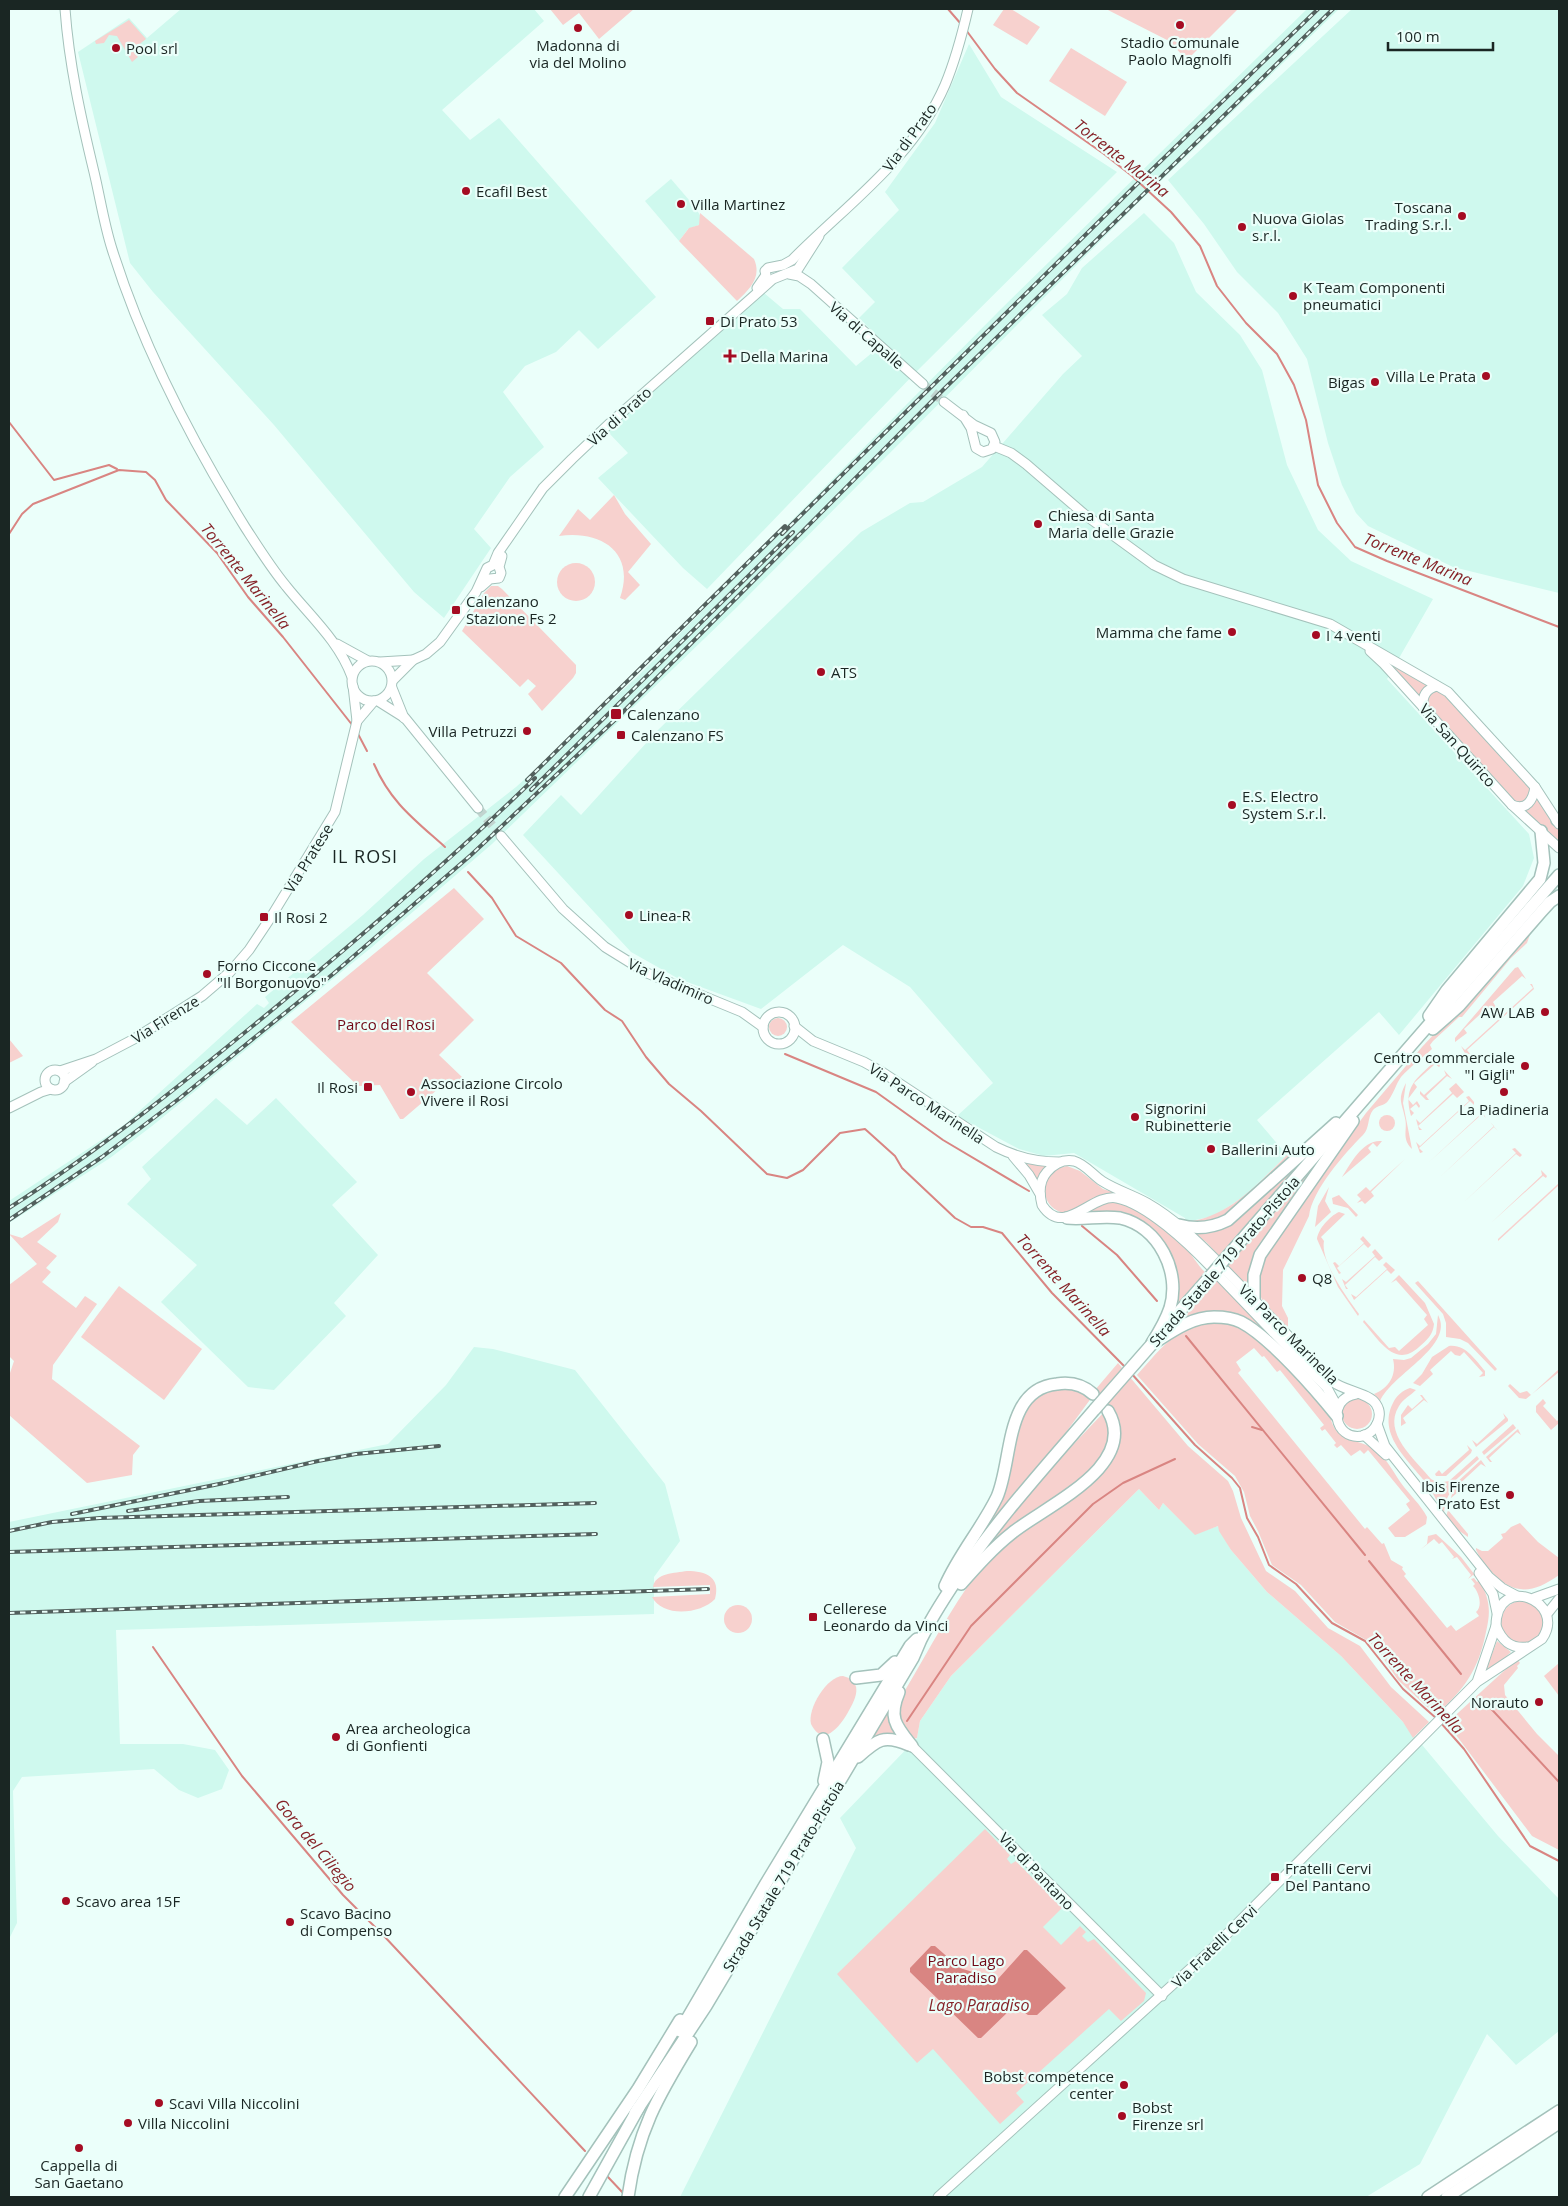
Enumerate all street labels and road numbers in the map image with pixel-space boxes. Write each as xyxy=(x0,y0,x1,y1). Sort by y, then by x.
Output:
street label: Via di Prato xyxy=(877,99,941,175)
street label: Via di Capalle xyxy=(825,297,909,373)
street label: Via di Prato xyxy=(583,382,655,450)
street label: Via San Quirico xyxy=(1415,699,1501,791)
street label: Via Pratese xyxy=(279,820,337,896)
street label: Via Vladimiro xyxy=(625,953,717,1009)
street label: Via Firenze xyxy=(128,990,202,1048)
street label: Via Parco Marinella xyxy=(865,1058,989,1148)
street label: Strada Statale 719 Prato-Pistoia xyxy=(1144,1171,1304,1351)
street label: Via Parco Marinella xyxy=(1235,1280,1343,1388)
street label: Strada Statale 719 Prato-Pistoia xyxy=(718,1777,848,1975)
street label: Via di Pantano xyxy=(995,1828,1079,1914)
street label: Via Fratelli Cervi xyxy=(1167,1900,1261,1992)

